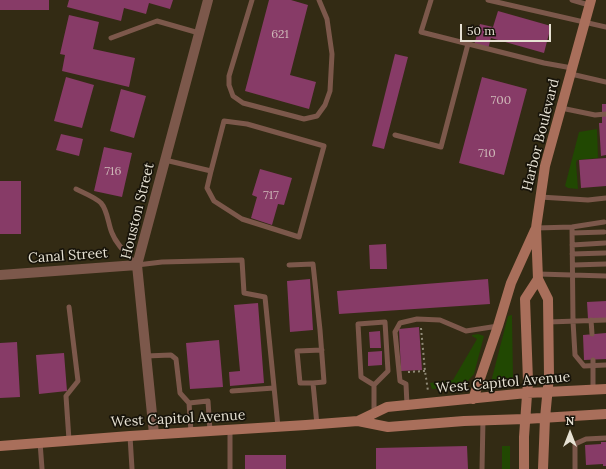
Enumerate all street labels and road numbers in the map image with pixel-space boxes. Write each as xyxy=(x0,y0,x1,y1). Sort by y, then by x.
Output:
street label: Harbor Boulevard xyxy=(519,77,563,193)
street label: Houston Street xyxy=(118,161,158,261)
street label: Canal Street xyxy=(28,245,108,267)
street label: West Capitol Avenue xyxy=(435,369,571,397)
street label: West Capitol Avenue xyxy=(110,407,246,431)

